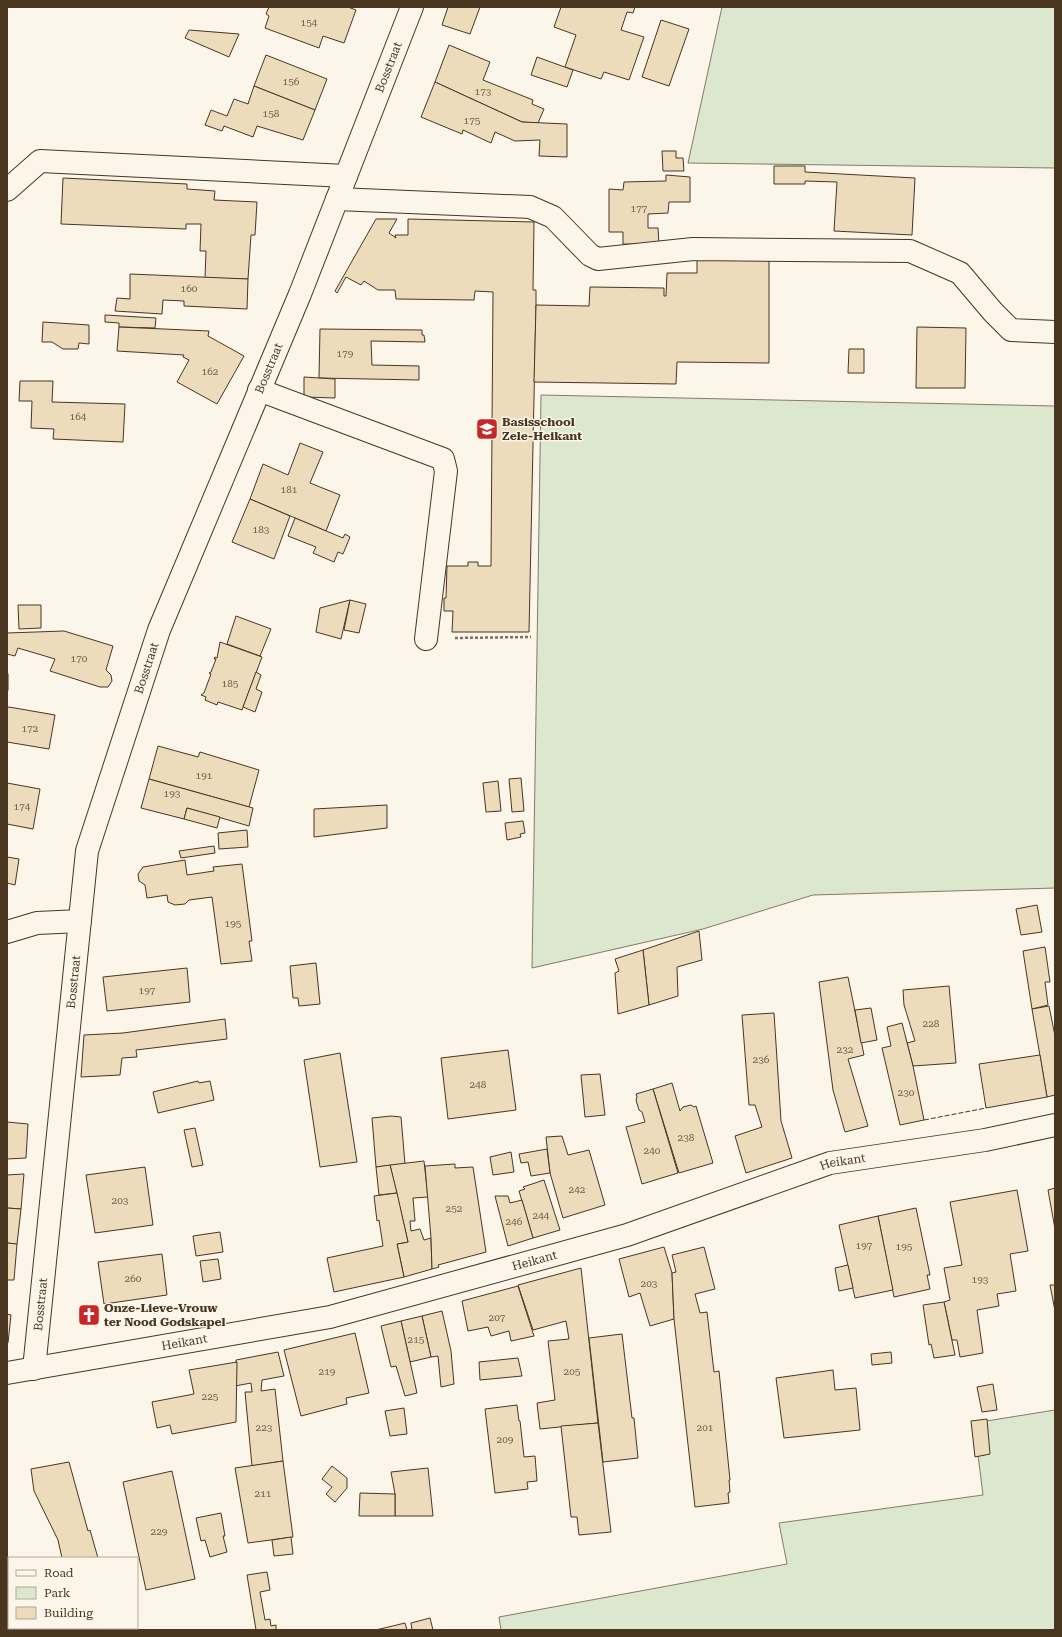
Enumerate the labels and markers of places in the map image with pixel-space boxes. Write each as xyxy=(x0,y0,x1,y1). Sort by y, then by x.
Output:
place label: Basisschool Zele-Heikant xyxy=(502,415,582,443)
school or university icon: Basisschool Zele-Heikant xyxy=(474,416,500,442)
place label: Onze-Lieve-Vrouw ter Nood Godskapel xyxy=(104,1301,226,1329)
church icon: Onze-Lieve-Vrouw ter Nood Godskapel xyxy=(76,1302,102,1328)

